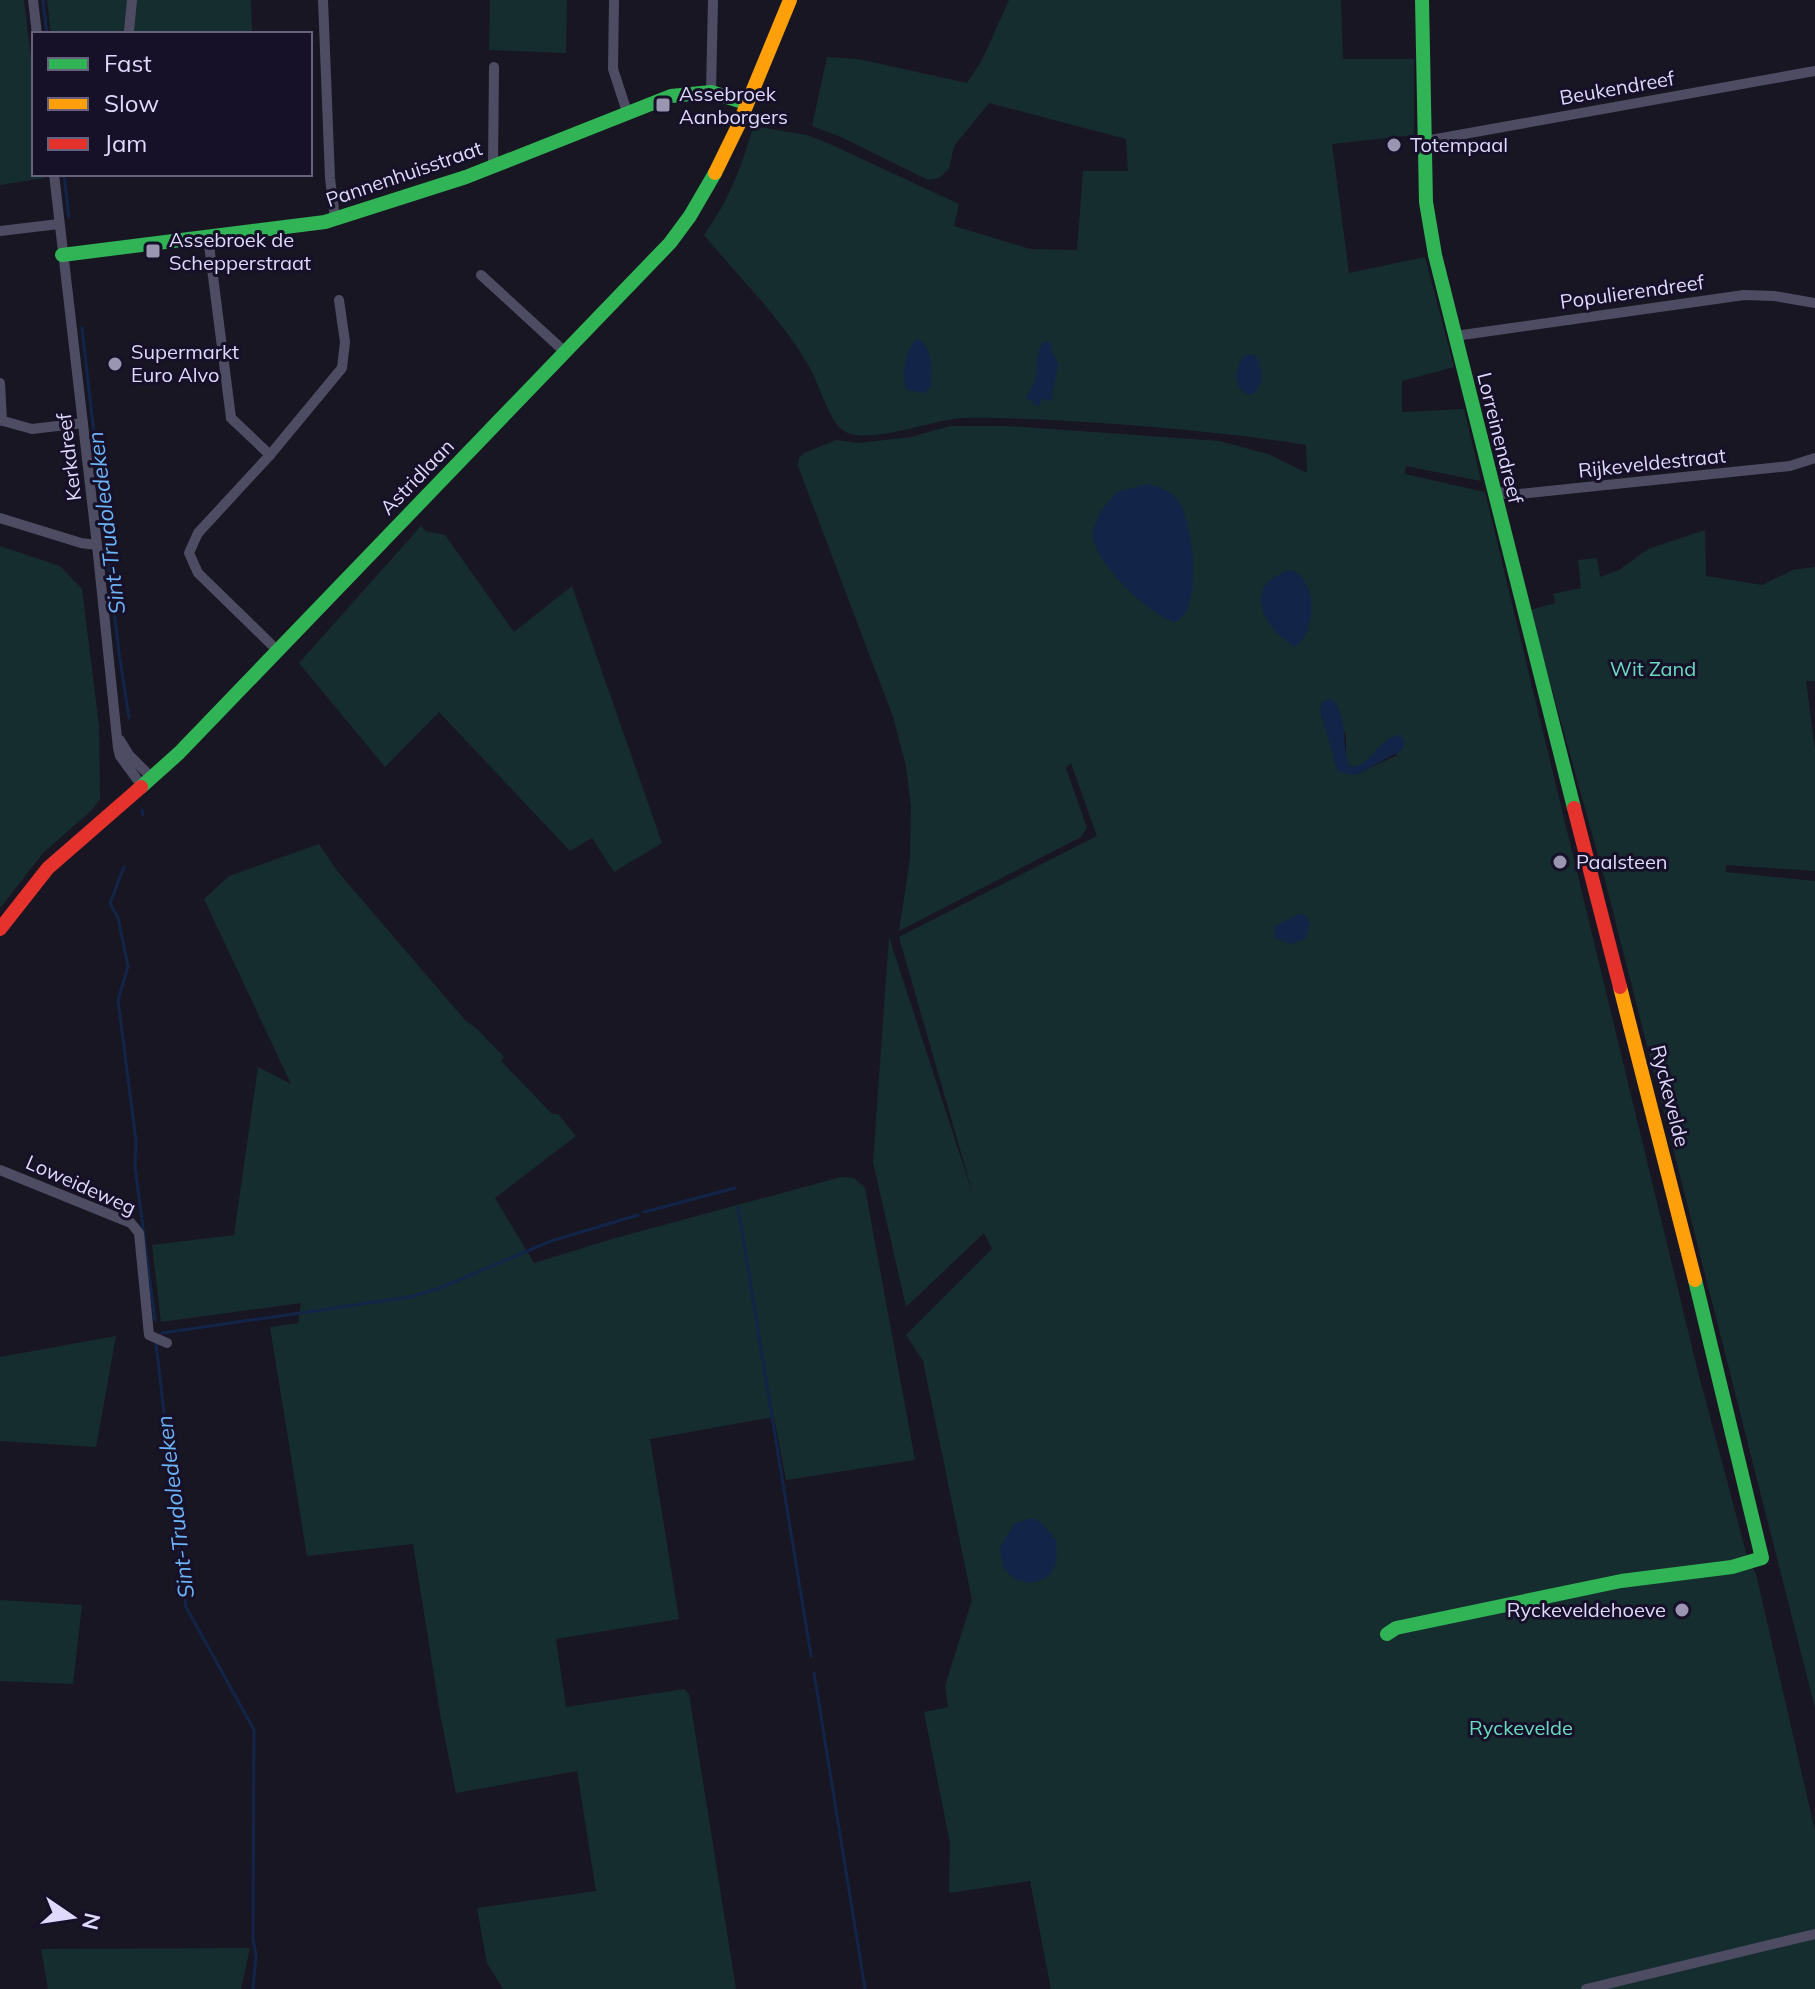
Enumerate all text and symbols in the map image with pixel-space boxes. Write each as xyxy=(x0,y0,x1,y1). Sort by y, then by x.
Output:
legend xyxy=(32,32,312,176)
text: Fast xyxy=(104,48,152,78)
street label: Beukendreef xyxy=(1557,65,1677,110)
place label: Assebroek Aanborgers xyxy=(679,81,788,129)
text: Slow xyxy=(104,88,159,118)
marker: Assebroek Aanborgers xyxy=(654,96,672,114)
text: Jam xyxy=(104,128,147,158)
place label: Totempaal xyxy=(1410,132,1508,157)
street label: Pannenhuisstraat xyxy=(322,135,485,212)
marker: Totempaal xyxy=(1385,136,1403,154)
place label: Assebroek de Schepperstraat xyxy=(169,227,311,275)
marker: Assebroek de Schepperstraat xyxy=(144,242,162,260)
street label: Populierendreef xyxy=(1558,269,1706,314)
place label: Supermarkt Euro Alvo xyxy=(131,339,239,387)
marker: Supermarkt Euro Alvo xyxy=(106,355,124,373)
street label: Lorreinendreef xyxy=(1472,370,1529,506)
street label: Kerkdreef xyxy=(51,411,86,502)
water label: Sint-Trudoledeken xyxy=(81,430,131,616)
street label: Astridlaan xyxy=(374,433,459,520)
street label: Rijkeveldestraat xyxy=(1577,442,1727,483)
park label: Wit Zand xyxy=(1610,656,1696,681)
place label: Paalsteen xyxy=(1576,849,1668,874)
marker: Paalsteen xyxy=(1551,853,1569,871)
street label: Ryckevelde xyxy=(1646,1042,1695,1149)
street label: Loweideweg xyxy=(22,1149,140,1220)
water label: Sint-Trudoledeken xyxy=(150,1414,200,1600)
place label: Ryckeveldehoeve xyxy=(1507,1597,1666,1622)
marker: Ryckeveldehoeve xyxy=(1673,1601,1691,1619)
park label: Ryckevelde xyxy=(1469,1715,1573,1740)
north arrow xyxy=(32,1877,112,1957)
text: N xyxy=(76,1910,107,1933)

